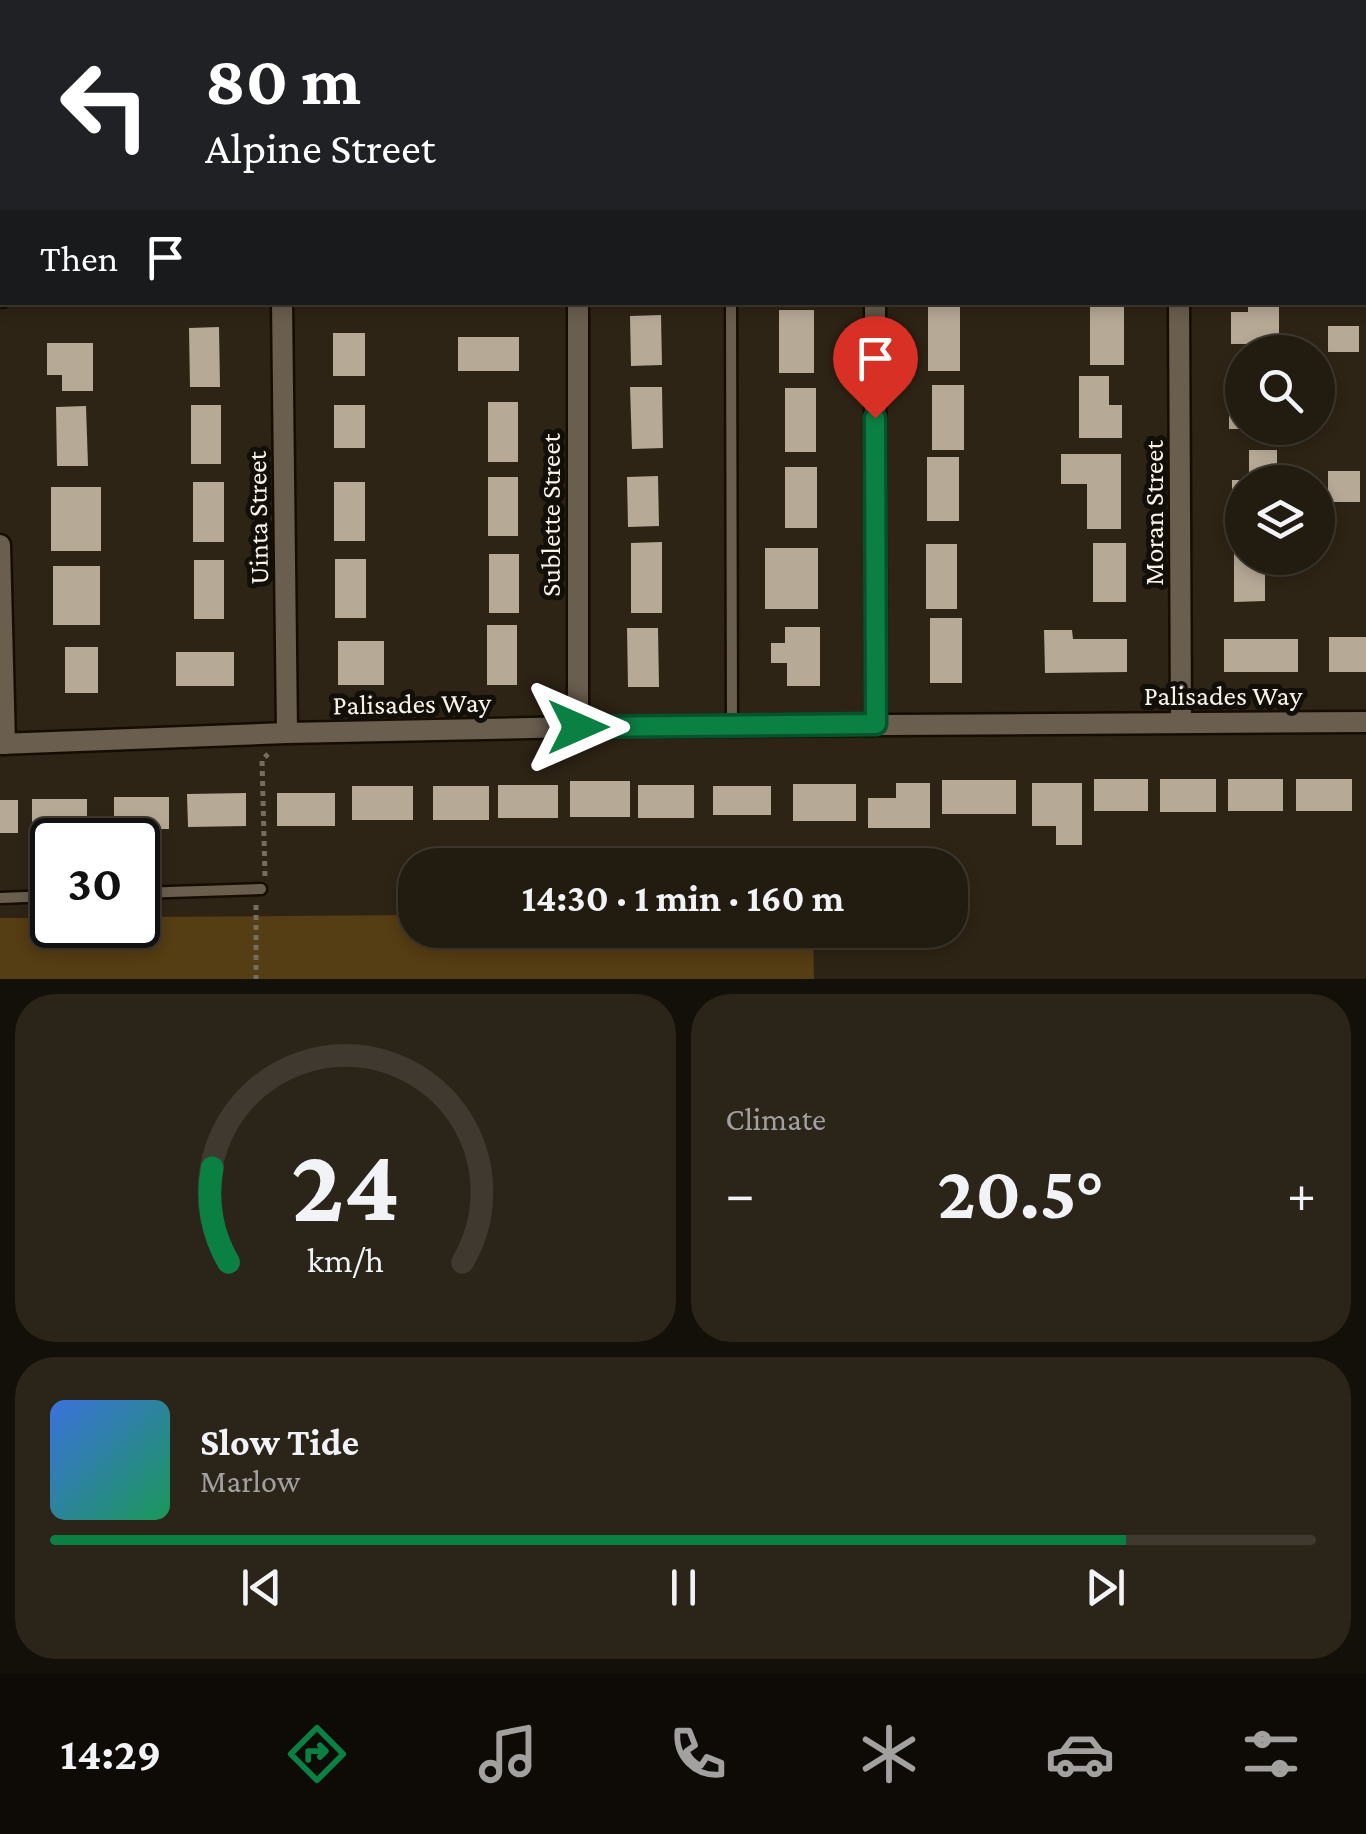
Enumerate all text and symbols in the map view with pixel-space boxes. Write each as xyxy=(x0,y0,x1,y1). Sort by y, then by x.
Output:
icon: left xyxy=(40,40,170,170)
text: 80 m xyxy=(205,41,361,119)
text: Alpine Street xyxy=(205,123,436,173)
icon: arrive xyxy=(138,230,193,285)
text: Then xyxy=(40,237,118,279)
pin xyxy=(833,316,918,419)
icon: arrive xyxy=(848,331,903,386)
map controls xyxy=(1225,335,1335,575)
button: search xyxy=(1225,335,1335,445)
street label: Sublette Street xyxy=(535,433,566,597)
street label: Moran Street xyxy=(1138,440,1169,586)
street label: Uinta Street xyxy=(241,450,274,585)
button: layers xyxy=(1225,465,1335,575)
position arrow xyxy=(526,675,630,779)
street label: Palisades Way xyxy=(1144,680,1303,711)
street label: Palisades Way xyxy=(332,687,493,720)
speed limit sign: 30 xyxy=(30,818,160,948)
text: 14:30 · 1 min · 160 m xyxy=(522,877,844,919)
text: Climate xyxy=(726,1101,826,1137)
text: 24 xyxy=(291,1127,400,1242)
text: 20.5° xyxy=(937,1151,1104,1234)
text: − xyxy=(726,1163,755,1224)
text: + xyxy=(1287,1163,1316,1224)
text: km/h xyxy=(307,1240,384,1280)
text: Slow Tide xyxy=(200,1421,359,1463)
text: Marlow xyxy=(200,1463,300,1499)
icon: previous xyxy=(234,1560,289,1615)
icon: pause xyxy=(656,1560,711,1615)
icon: next xyxy=(1078,1560,1133,1615)
icon: directions xyxy=(282,1719,352,1789)
icon: music xyxy=(473,1719,543,1789)
icon: phone xyxy=(663,1719,733,1789)
icon: climate xyxy=(854,1719,924,1789)
icon: car xyxy=(1045,1719,1115,1789)
icon: filters xyxy=(1236,1719,1306,1789)
text: 14:29 xyxy=(60,1729,161,1779)

